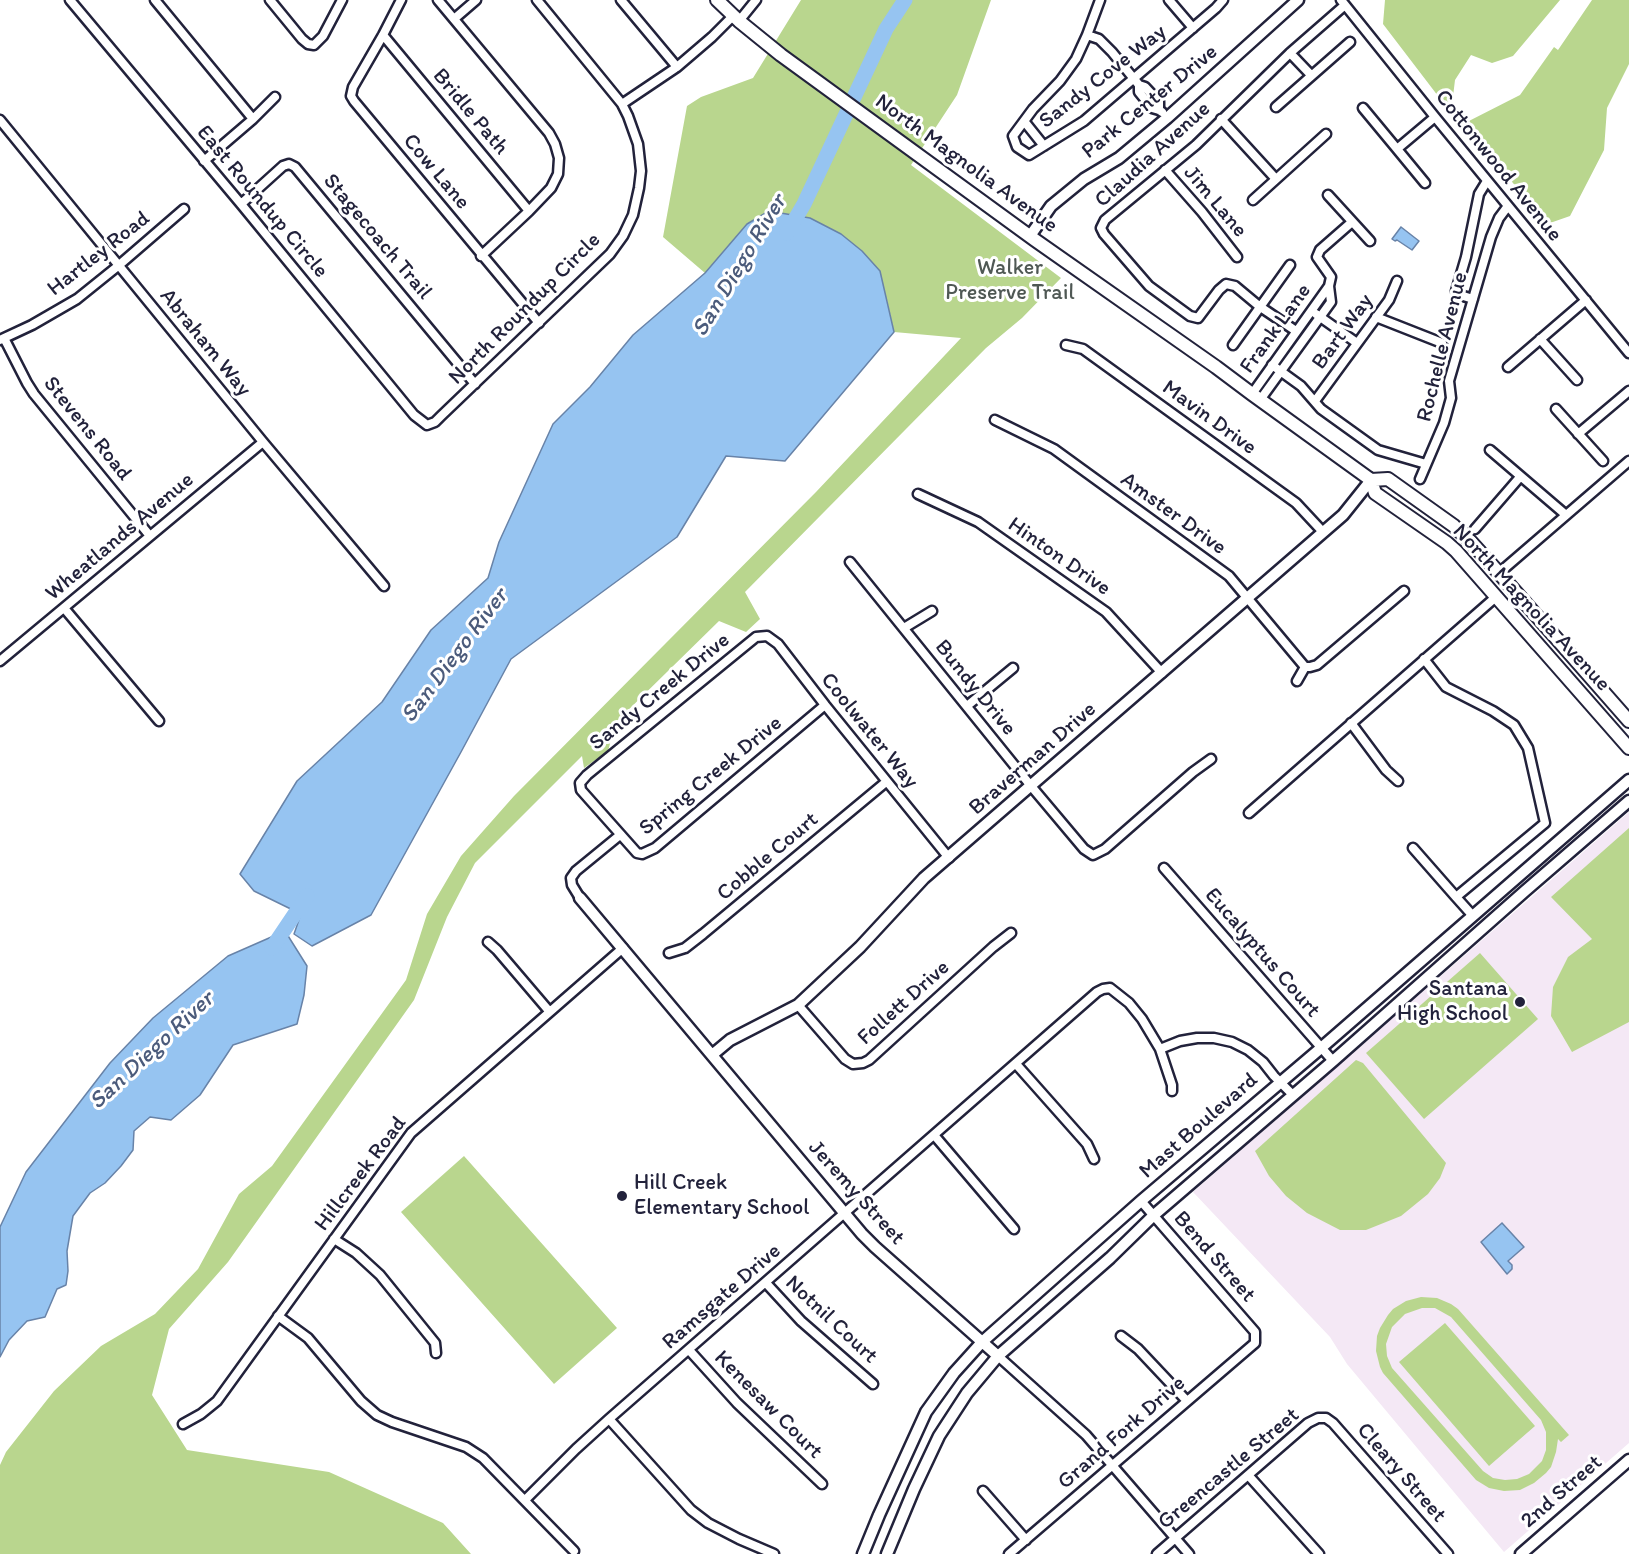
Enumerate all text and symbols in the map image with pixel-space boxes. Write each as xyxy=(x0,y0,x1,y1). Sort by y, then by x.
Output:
street label: Sandy Cove Way xyxy=(1034,19,1172,135)
street label: Park Center Drive xyxy=(1077,39,1223,165)
street label: Bridle Path xyxy=(426,63,514,161)
street label: Cottonwood Avenue xyxy=(1429,85,1567,247)
street label: North Magnolia Avenue xyxy=(869,89,1063,239)
street label: Claudia Avenue xyxy=(1090,96,1216,214)
street label: East Roundup Circle xyxy=(190,120,334,284)
street label: Cow Lane xyxy=(397,129,475,215)
street label: Jim Lane xyxy=(1177,161,1253,243)
street label: Stagecoach Trail xyxy=(317,169,437,305)
water label: San Diego River xyxy=(686,190,794,342)
street label: Hartley Road xyxy=(42,206,156,302)
street label: North Roundup Circle xyxy=(443,227,607,391)
park label: Walker Preserve Trail xyxy=(945,255,1075,306)
street label: Rochelle Avenue xyxy=(1412,269,1474,425)
street label: Frank Lane xyxy=(1235,279,1317,379)
street label: Abraham Way xyxy=(154,284,256,402)
street label: Bart Way xyxy=(1307,289,1379,375)
street label: Stevens Road xyxy=(37,372,137,486)
street label: Mavin Drive xyxy=(1156,375,1262,461)
street label: Wheatlands Avenue xyxy=(40,467,200,607)
street label: Amster Drive xyxy=(1115,467,1231,561)
street label: Hinton Drive xyxy=(1002,512,1116,602)
street label: North Magnolia Avenue xyxy=(1446,519,1616,697)
water label: San Diego River xyxy=(395,583,515,729)
street label: Sandy Creek Drive xyxy=(585,627,735,757)
street label: Bundy Drive xyxy=(928,635,1022,741)
street label: Coolwater Way xyxy=(814,668,924,794)
street label: Braverman Drive xyxy=(964,697,1102,821)
street label: Spring Creek Drive xyxy=(634,710,788,842)
street label: Cobble Court xyxy=(712,807,824,907)
street label: Eucalyptus Court xyxy=(1198,883,1326,1023)
street label: Follett Drive xyxy=(852,955,956,1051)
place label: Santana High School xyxy=(1397,976,1508,1028)
water label: San Diego River xyxy=(83,986,221,1116)
marker: Santana High School xyxy=(1513,995,1527,1009)
street label: Mast Boulevard xyxy=(1134,1067,1264,1185)
street label: Hillcreek Road xyxy=(309,1111,413,1237)
street label: Jeremy Street xyxy=(802,1135,910,1251)
place label: Hill Creek Elementary School xyxy=(634,1170,809,1222)
marker: Hill Creek Elementary School xyxy=(615,1189,629,1203)
street label: Bend Street xyxy=(1167,1206,1261,1308)
street label: Ramsgate Drive xyxy=(657,1238,787,1356)
street label: Notnil Court xyxy=(779,1270,883,1370)
street label: Kenesaw Court xyxy=(708,1345,828,1465)
street label: Grand Fork Drive xyxy=(1053,1370,1191,1496)
street label: Greencastle Street xyxy=(1153,1402,1305,1536)
street label: Cleary Street xyxy=(1351,1418,1451,1528)
street label: 2nd Street xyxy=(1516,1450,1608,1534)

